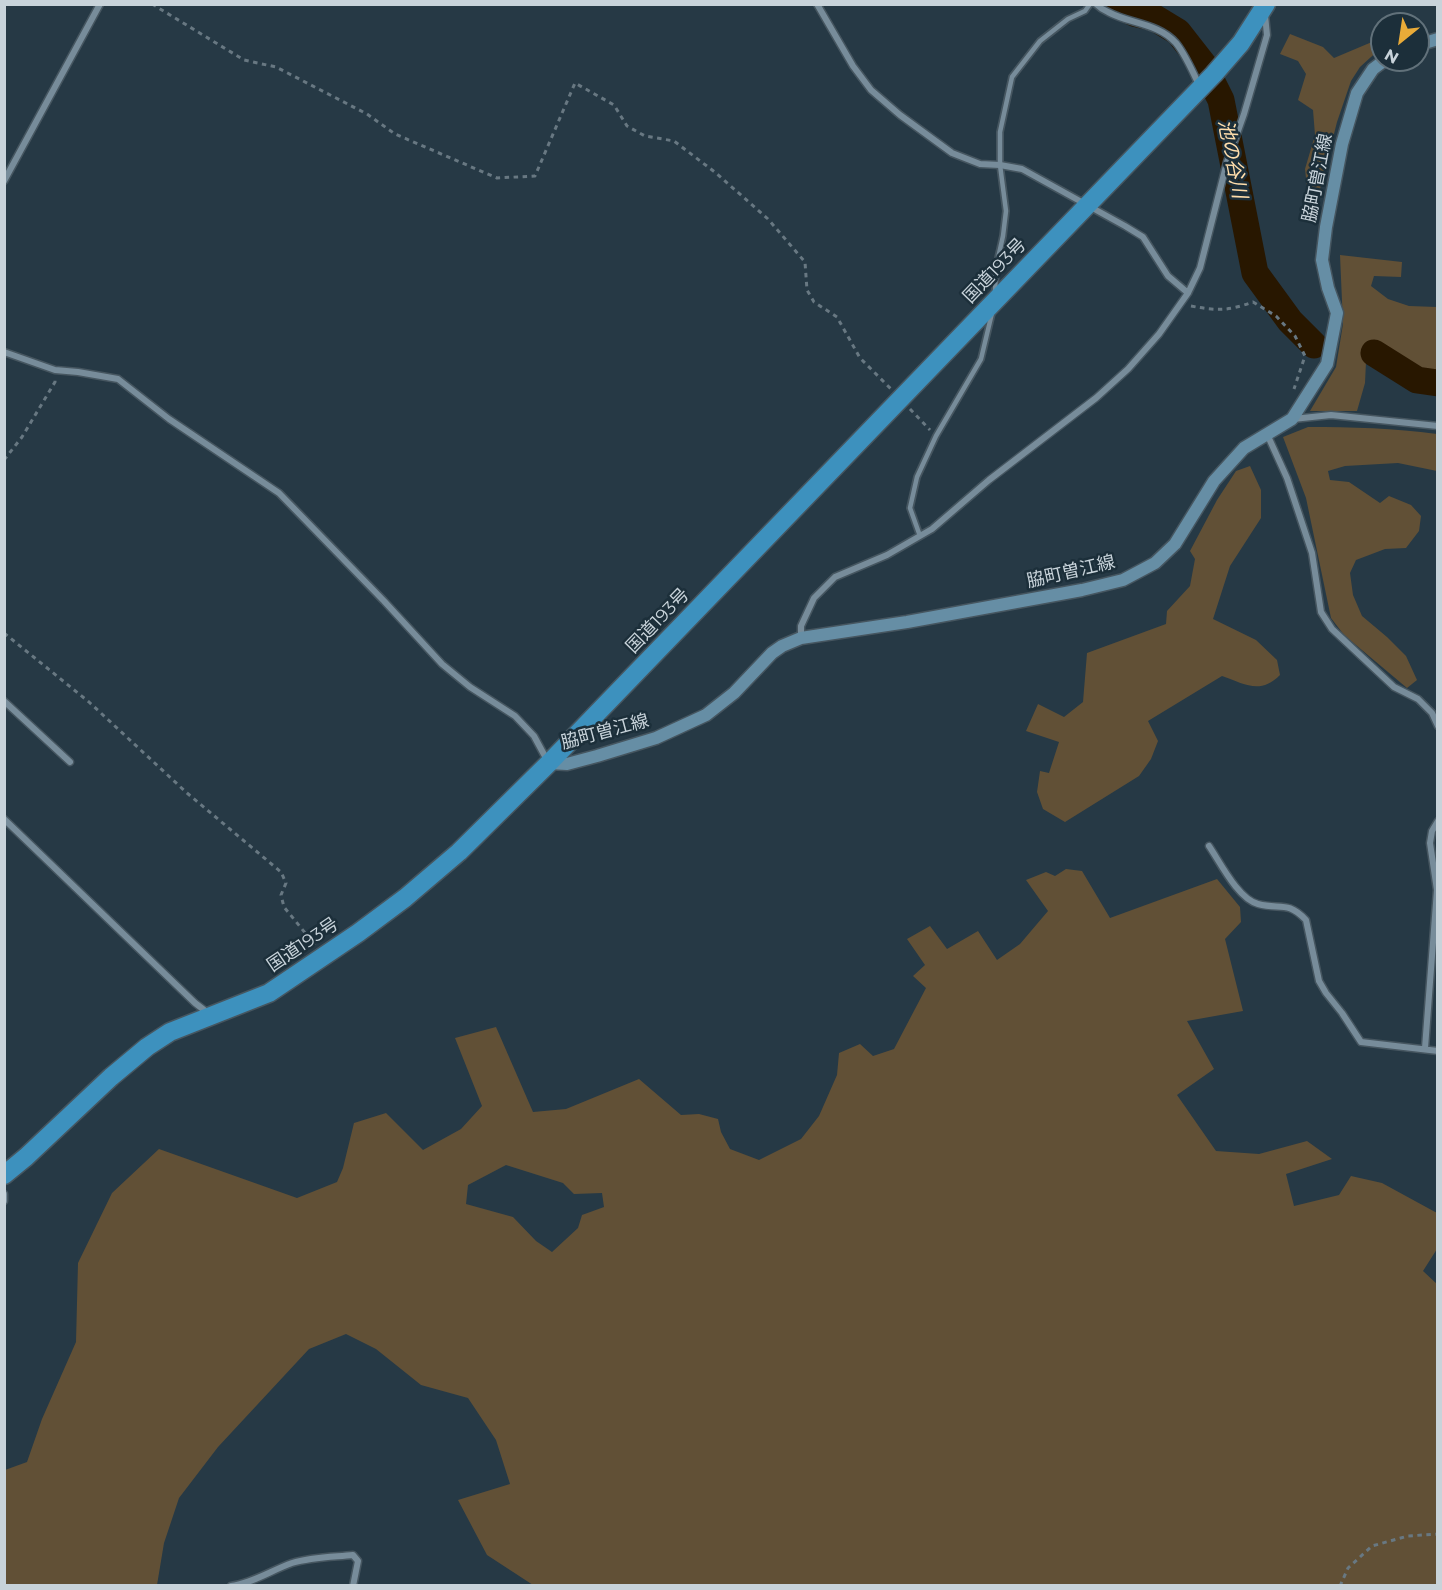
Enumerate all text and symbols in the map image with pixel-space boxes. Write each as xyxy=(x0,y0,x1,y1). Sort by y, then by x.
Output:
north arrow xyxy=(1370,12,1430,72)
text: N xyxy=(1381,45,1402,68)
water label: 池の谷川 xyxy=(1213,117,1251,201)
street label: 脇町曽江線 xyxy=(1299,132,1337,224)
street label: 国道193号 xyxy=(959,234,1031,308)
street label: 脇町曽江線 xyxy=(1025,551,1117,593)
street label: 国道193号 xyxy=(622,584,694,658)
street label: 脇町曽江線 xyxy=(559,710,651,754)
street label: 国道193号 xyxy=(263,913,343,977)

